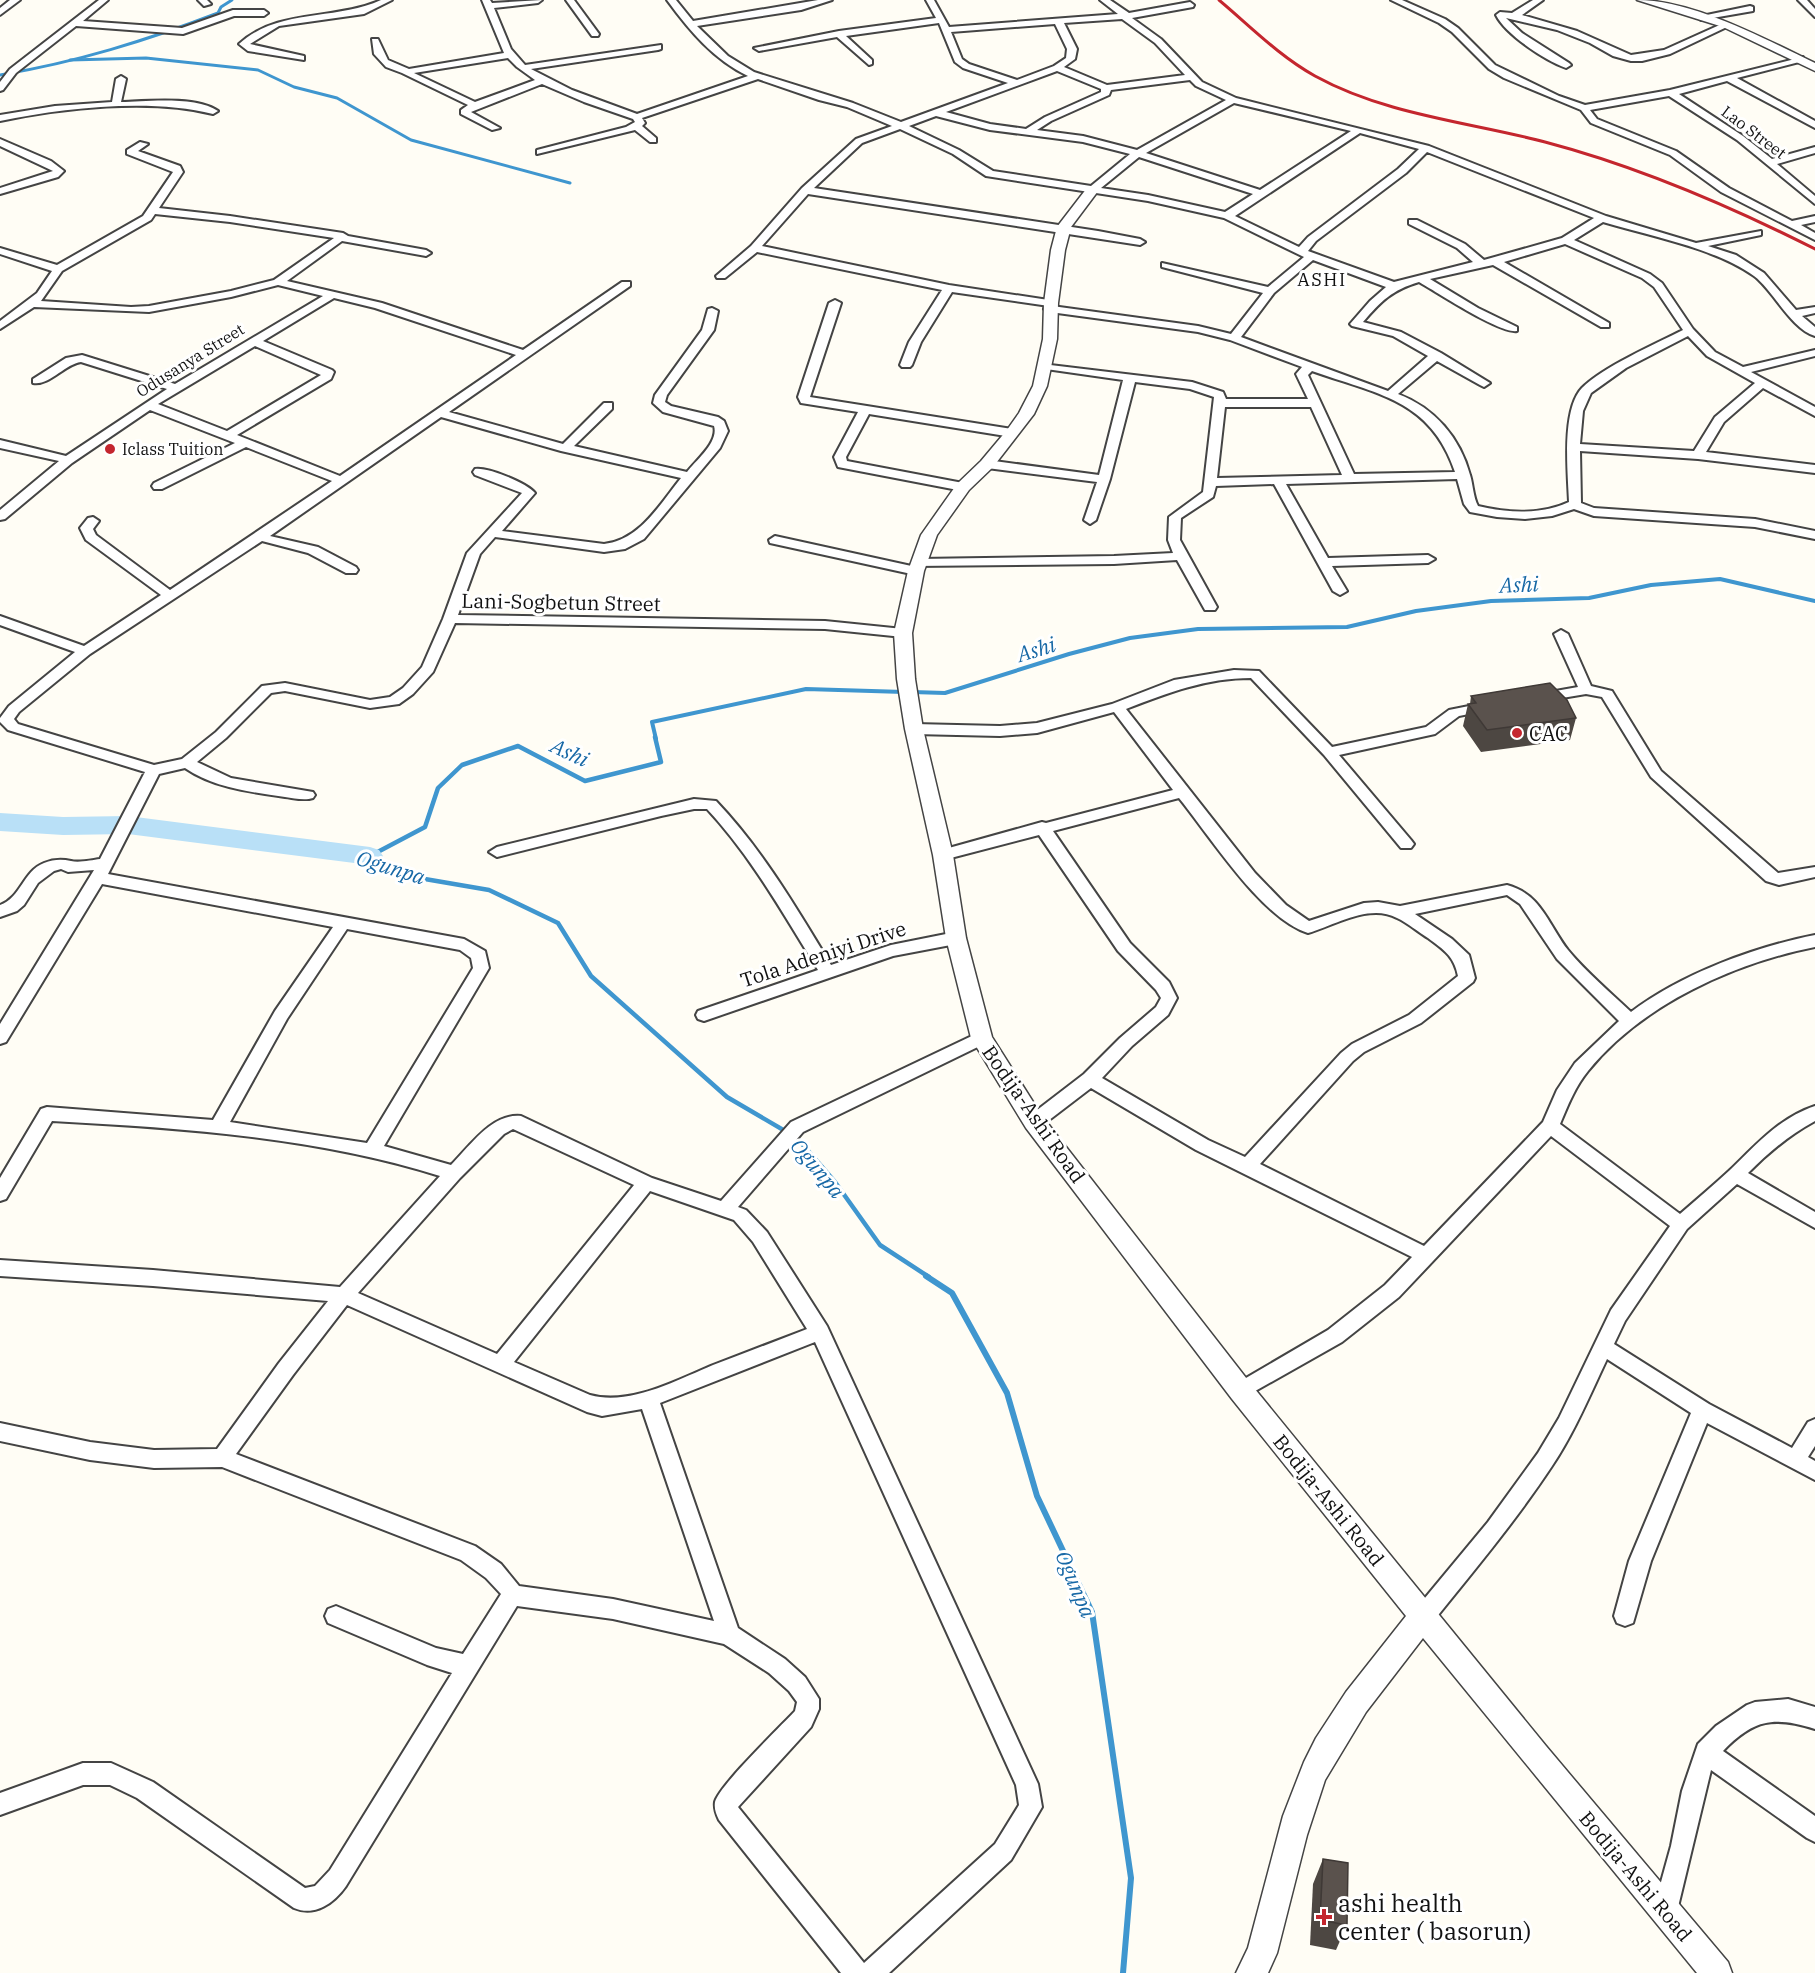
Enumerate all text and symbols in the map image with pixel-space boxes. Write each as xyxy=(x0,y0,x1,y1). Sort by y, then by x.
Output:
street label: Lao Street xyxy=(1718,101,1791,163)
district label: ASHI xyxy=(1297,268,1347,291)
street label: Odusanya Street xyxy=(132,319,248,401)
place label: Iclass Tuition xyxy=(122,439,224,459)
marker: Iclass Tuition xyxy=(103,442,117,456)
water label: Ashi xyxy=(1497,569,1540,599)
street label: Lani-Sogbetun Street xyxy=(461,587,661,617)
water label: Ashi xyxy=(1011,630,1059,669)
place label: CAC xyxy=(1529,720,1568,747)
marker: CAC xyxy=(1510,726,1524,740)
water label: Ashi xyxy=(545,730,594,773)
water label: Ogunpa xyxy=(353,843,429,891)
street label: Tola Adeniyi Drive xyxy=(737,914,909,994)
street label: Bodija-Ashi Road xyxy=(976,1040,1092,1188)
water label: Ogunpa xyxy=(785,1132,852,1204)
street label: Bodija-Ashi Road xyxy=(1267,1428,1391,1572)
water label: Ogunpa xyxy=(1049,1546,1103,1622)
street label: Bodija-Ashi Road xyxy=(1574,1805,1698,1947)
place label: ashi health center ( basorun) xyxy=(1338,1887,1532,1947)
marker: ashi health center ( basorun) xyxy=(1315,1908,1333,1926)

